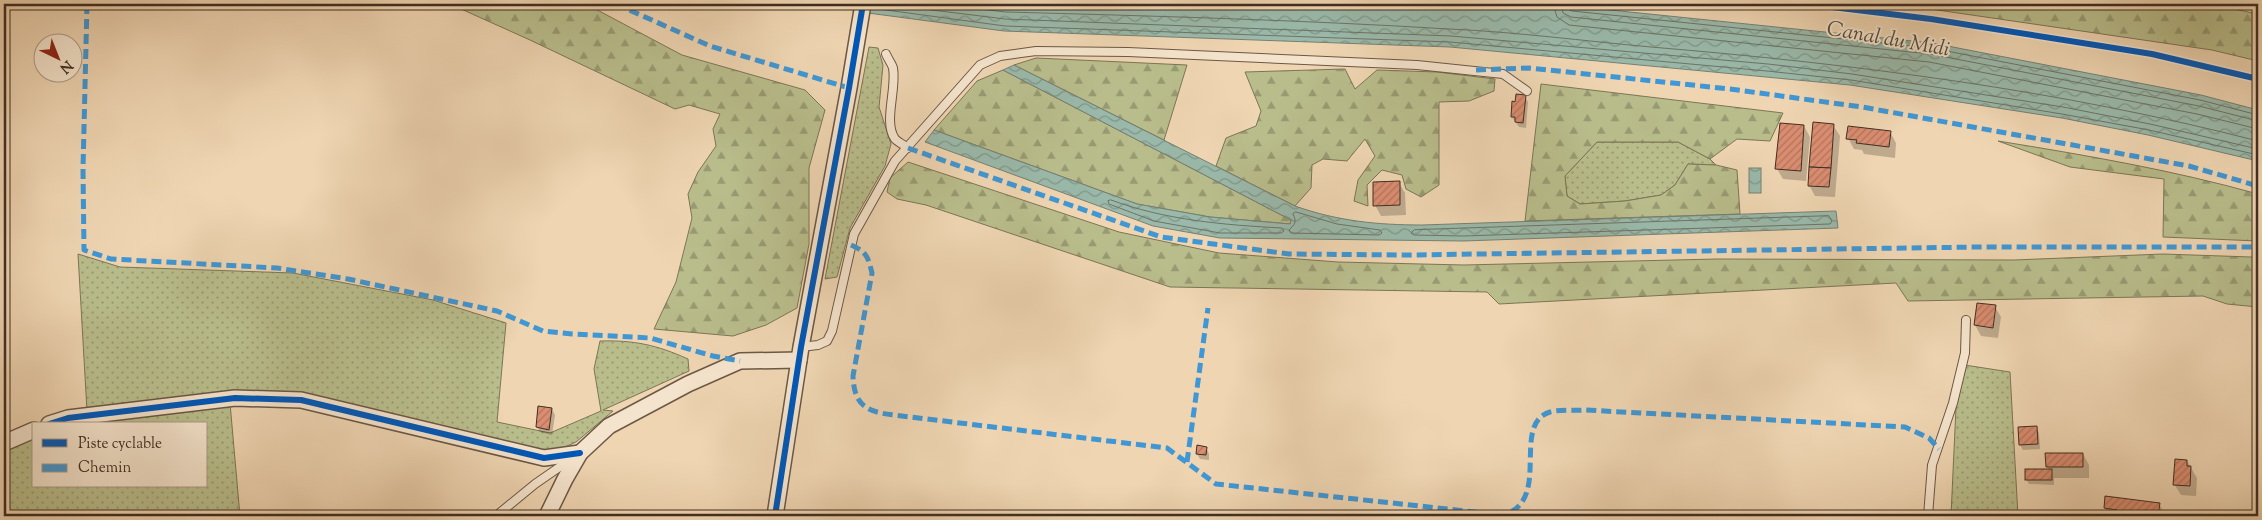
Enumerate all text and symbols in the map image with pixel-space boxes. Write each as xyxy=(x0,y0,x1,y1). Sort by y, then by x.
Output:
water label: Canal du Midi xyxy=(1824,14,1952,66)
north arrow xyxy=(32,32,82,82)
text: N xyxy=(55,55,76,77)
legend xyxy=(32,422,208,488)
text: Piste cyclable xyxy=(78,434,162,455)
text: Chemin xyxy=(78,458,131,479)

